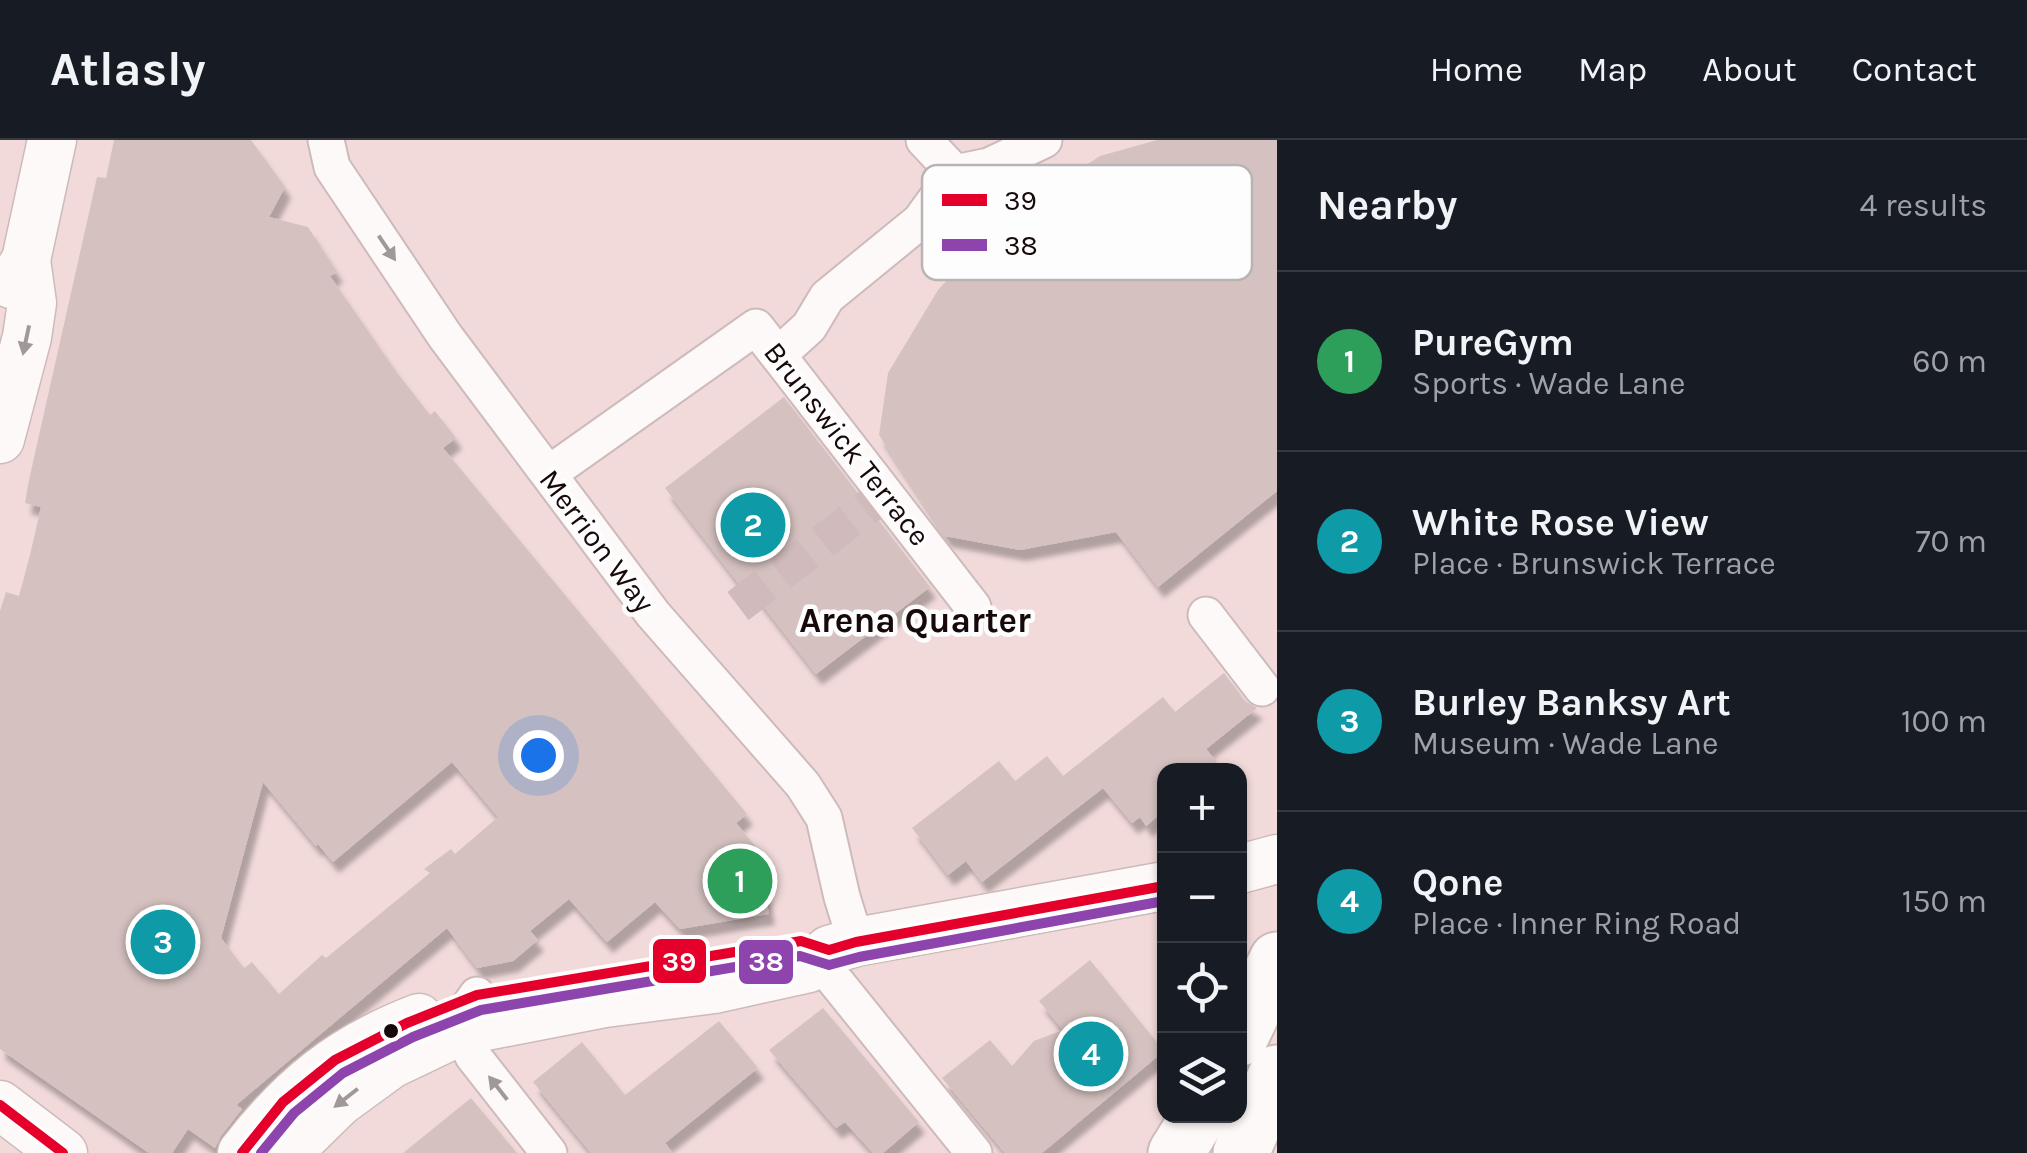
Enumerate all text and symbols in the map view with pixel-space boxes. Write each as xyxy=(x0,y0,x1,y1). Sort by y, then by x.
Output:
text: Atlasly xyxy=(50,41,206,97)
text: Home xyxy=(1430,49,1523,90)
text: Map xyxy=(1578,49,1647,90)
text: About xyxy=(1702,49,1797,90)
text: Contact xyxy=(1852,49,1977,90)
legend xyxy=(922,165,1252,280)
text: Nearby xyxy=(1317,180,1457,230)
text: 39 xyxy=(1004,184,1037,217)
text: 4 results xyxy=(1860,187,1987,224)
text: 38 xyxy=(1004,229,1038,262)
one-way arrow xyxy=(377,235,395,262)
text: PureGym xyxy=(1412,320,1574,365)
one-way arrow xyxy=(17,325,33,356)
street label: Brunswick Terrace xyxy=(756,335,938,553)
text: 1 xyxy=(1344,343,1355,380)
text: 60 m xyxy=(1912,343,1987,380)
text: Sports · Wade Lane xyxy=(1412,365,1685,402)
street label: Merrion Way xyxy=(532,463,662,620)
pin: 2 xyxy=(720,488,786,562)
text: White Rose View xyxy=(1412,500,1709,545)
text: 2 xyxy=(1340,523,1359,560)
text: 70 m xyxy=(1915,523,1987,560)
text: Place · Brunswick Terrace xyxy=(1412,545,1776,582)
district label: Arena Quarter xyxy=(799,600,1031,641)
text: Burley Banksy Art xyxy=(1412,680,1731,725)
text: 3 xyxy=(1340,703,1359,740)
text: 100 m xyxy=(1901,703,1987,740)
text: Museum · Wade Lane xyxy=(1412,725,1718,762)
your location xyxy=(513,730,564,781)
map controls xyxy=(1157,763,1247,1123)
button: + xyxy=(1157,763,1247,853)
pin: 1 xyxy=(708,844,772,918)
button: − xyxy=(1157,853,1247,943)
text: Qone xyxy=(1412,860,1503,905)
text: 4 xyxy=(1340,883,1359,920)
text: 150 m xyxy=(1902,883,1987,920)
pin: 3 xyxy=(130,904,196,980)
text: Place · Inner Ring Road xyxy=(1412,905,1741,942)
line badge: 39 xyxy=(651,937,708,985)
line badge: 38 xyxy=(737,938,795,986)
button: locate xyxy=(1157,943,1247,1033)
text: 39 xyxy=(662,945,696,978)
text: 38 xyxy=(748,945,784,978)
pin: 4 xyxy=(1058,1016,1124,1092)
unlabelled marker xyxy=(381,1021,401,1041)
button: layers xyxy=(1157,1033,1247,1123)
one-way arrow xyxy=(488,1075,509,1101)
one-way arrow xyxy=(334,1087,360,1108)

